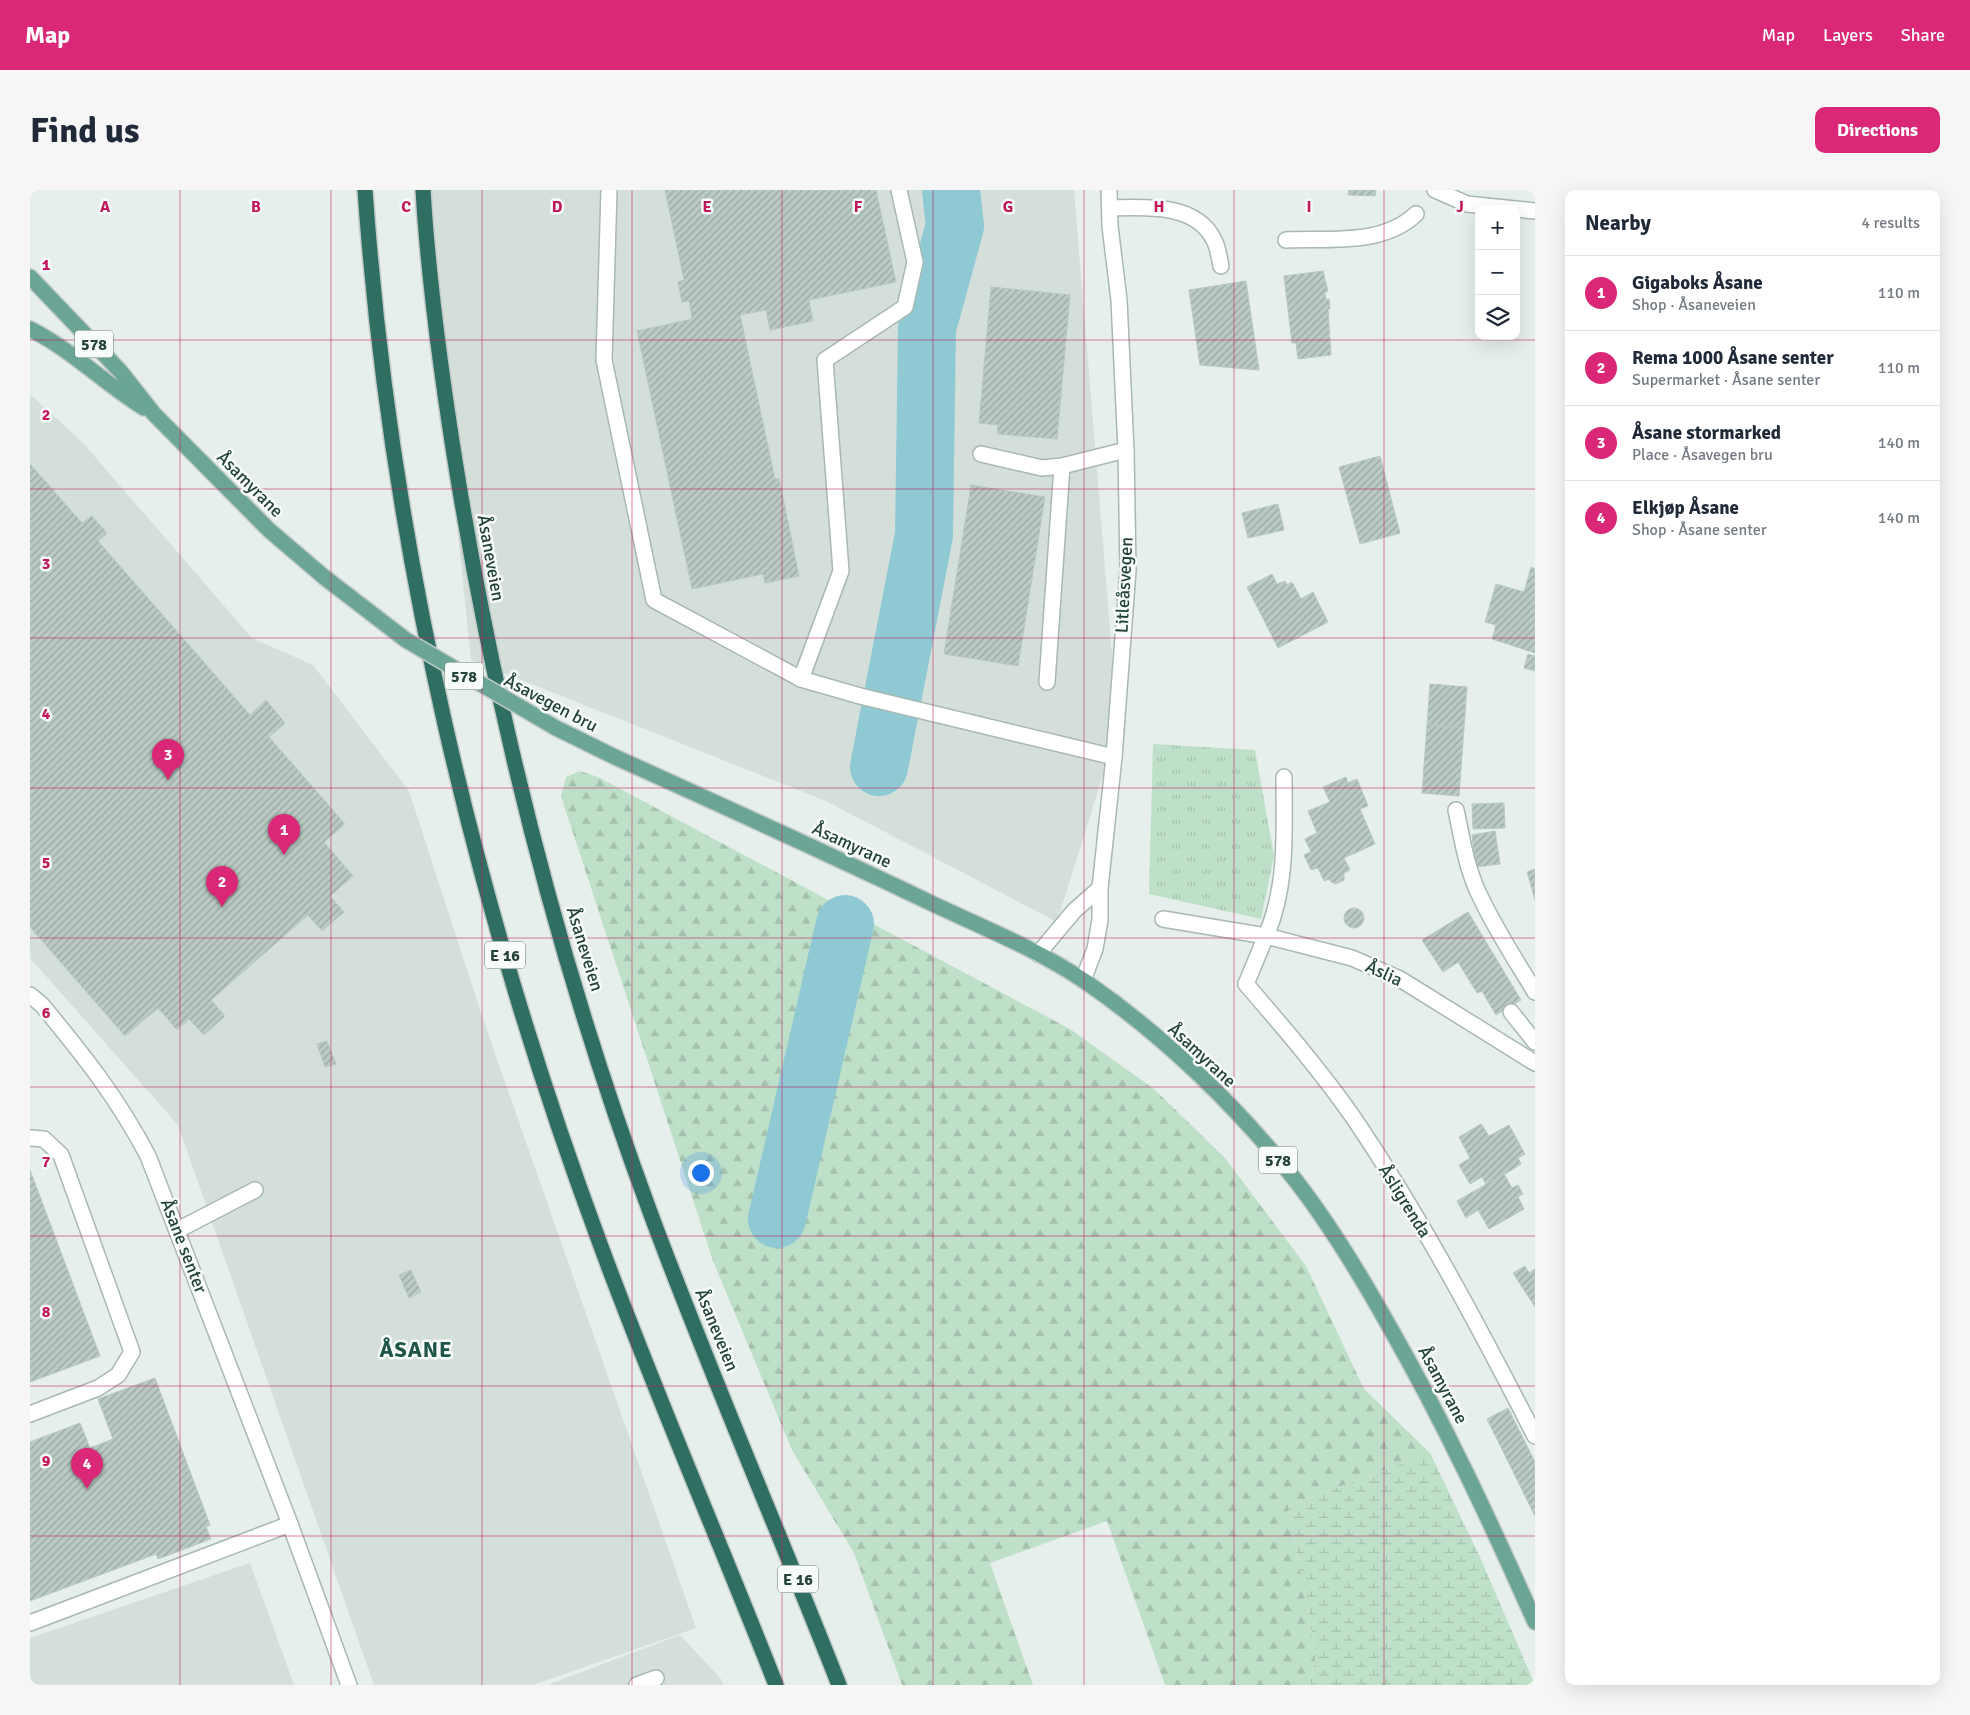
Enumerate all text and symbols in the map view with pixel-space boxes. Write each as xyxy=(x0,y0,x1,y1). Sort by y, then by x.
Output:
text: Map xyxy=(25,20,70,50)
text: Map xyxy=(1762,24,1795,46)
text: Layers xyxy=(1823,24,1873,46)
text: Share xyxy=(1901,24,1945,46)
button: Directions xyxy=(1815,107,1940,153)
text: Find us xyxy=(30,109,140,152)
text: A xyxy=(100,197,111,217)
text: B xyxy=(251,197,261,217)
text: C xyxy=(401,197,411,217)
text: D xyxy=(552,197,563,217)
text: E xyxy=(702,197,712,217)
text: F xyxy=(854,197,863,217)
text: G xyxy=(1003,197,1013,217)
text: H xyxy=(1154,197,1164,217)
text: I xyxy=(1306,197,1312,217)
text: J xyxy=(1456,197,1464,217)
map controls xyxy=(1475,205,1520,340)
button: + xyxy=(1475,205,1520,250)
text: Nearby xyxy=(1585,210,1651,236)
text: 4 results xyxy=(1861,213,1920,233)
button: − xyxy=(1475,250,1520,295)
text: 1 xyxy=(42,255,51,275)
text: Gigaboks Åsane xyxy=(1632,271,1763,295)
text: 1 xyxy=(1597,283,1605,303)
text: 110 m xyxy=(1878,283,1920,303)
button: layers xyxy=(1475,295,1520,340)
text: Shop · Åsaneveien xyxy=(1632,295,1756,315)
road number: 578 xyxy=(75,330,113,358)
text: Rema 1000 Åsane senter xyxy=(1632,346,1834,370)
text: 2 xyxy=(1597,358,1605,378)
text: 110 m xyxy=(1878,358,1920,378)
text: Supermarket · Åsane senter xyxy=(1632,370,1820,390)
text: 2 xyxy=(42,405,50,425)
text: Åsane stormarked xyxy=(1632,421,1781,445)
text: 3 xyxy=(1597,433,1605,453)
text: 140 m xyxy=(1878,433,1920,453)
text: Place · Åsavegen bru xyxy=(1632,445,1773,465)
street label: Åsamyrane xyxy=(212,446,288,522)
text: Elkjøp Åsane xyxy=(1632,496,1739,520)
text: 4 xyxy=(1597,508,1605,528)
text: 140 m xyxy=(1878,508,1920,528)
street label: Åsaneveien xyxy=(473,513,509,603)
text: Shop · Åsane senter xyxy=(1632,520,1767,540)
street label: Litleåsvegen xyxy=(1110,536,1138,634)
text: 3 xyxy=(42,554,50,574)
road number: 578 xyxy=(445,662,483,690)
street label: Åsavegen bru xyxy=(500,669,602,737)
text: 4 xyxy=(42,704,51,724)
pin: 3 xyxy=(152,739,184,780)
pin: 1 xyxy=(268,814,300,855)
street label: Åsamyrane xyxy=(809,817,895,873)
text: 5 xyxy=(42,853,50,873)
pin: 2 xyxy=(206,866,238,907)
street label: Åsaneveien xyxy=(562,904,608,994)
road number: E 16 xyxy=(485,942,525,968)
street label: Åslia xyxy=(1362,955,1406,991)
text: 6 xyxy=(42,1003,51,1023)
street label: Åsamyrane xyxy=(1163,1018,1241,1092)
road number: 578 xyxy=(1259,1146,1297,1174)
text: 7 xyxy=(42,1152,51,1172)
your location xyxy=(688,1160,714,1186)
street label: Åsligrenda xyxy=(1374,1160,1436,1242)
street label: Åsane senter xyxy=(156,1196,212,1297)
street label: Åsaneveien xyxy=(690,1285,744,1375)
text: 8 xyxy=(42,1302,51,1322)
district label: ÅSANE xyxy=(379,1336,453,1363)
street label: Åsamyrane xyxy=(1413,1342,1473,1428)
pin: 4 xyxy=(71,1448,103,1489)
text: 9 xyxy=(42,1451,51,1471)
road number: E 16 xyxy=(778,1566,818,1592)

